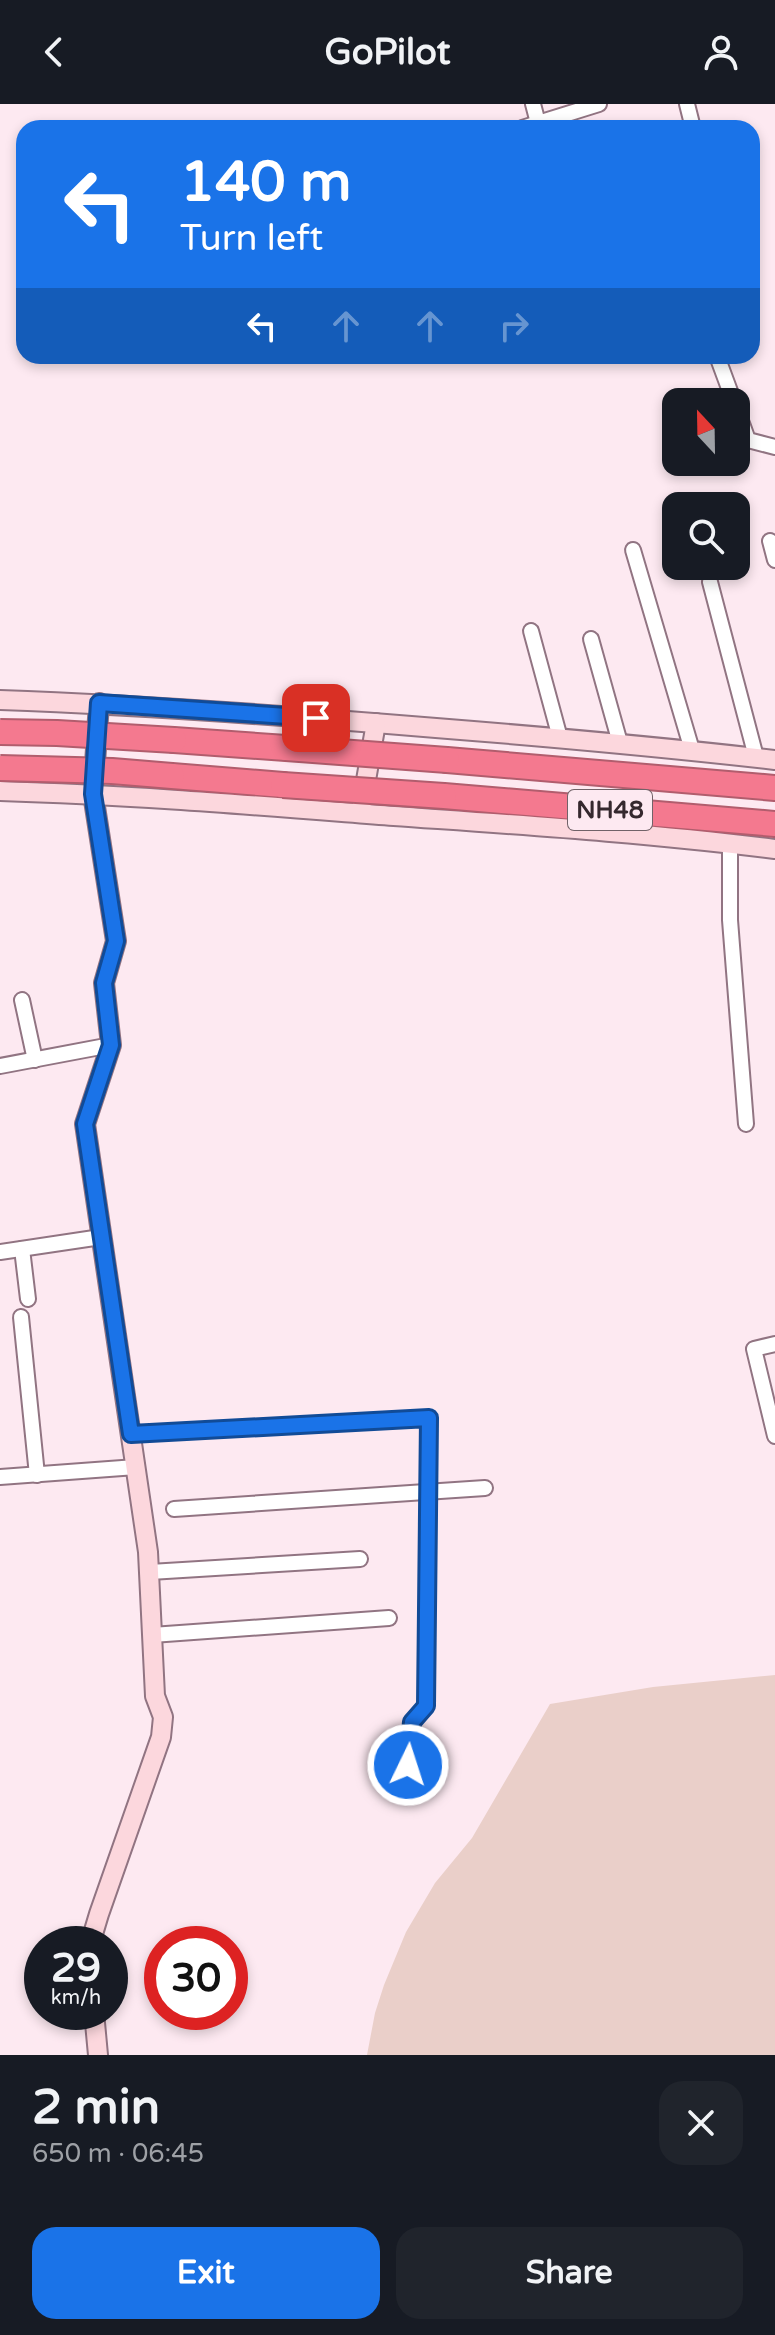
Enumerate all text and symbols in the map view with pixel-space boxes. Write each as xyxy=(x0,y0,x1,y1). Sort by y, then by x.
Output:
icon: back xyxy=(32,30,76,74)
icon: person xyxy=(699,30,743,74)
text: GoPilot xyxy=(325,31,450,74)
text: 140 m xyxy=(180,149,351,216)
icon: left xyxy=(48,152,152,256)
text: Turn left xyxy=(180,217,323,260)
icon: left xyxy=(240,304,284,348)
icon: ahead xyxy=(324,304,368,348)
icon: ahead xyxy=(408,304,452,348)
icon: right xyxy=(492,304,536,348)
north arrow xyxy=(662,388,750,476)
map controls xyxy=(662,388,750,580)
button: search xyxy=(662,492,750,580)
pin xyxy=(282,684,350,752)
icon: arrive xyxy=(294,696,338,740)
road number: NH48 xyxy=(568,790,652,830)
position arrow xyxy=(366,1723,450,1807)
speed limit sign: 30 xyxy=(144,1926,248,2030)
text: 29 xyxy=(51,1944,101,1992)
text: km/h xyxy=(51,1986,101,2010)
text: 2 min xyxy=(32,2079,160,2137)
button: close xyxy=(659,2081,743,2165)
text: 650 m · 06:45 xyxy=(32,2138,204,2169)
button: Exit xyxy=(32,2227,380,2319)
button: Share xyxy=(396,2227,743,2319)

